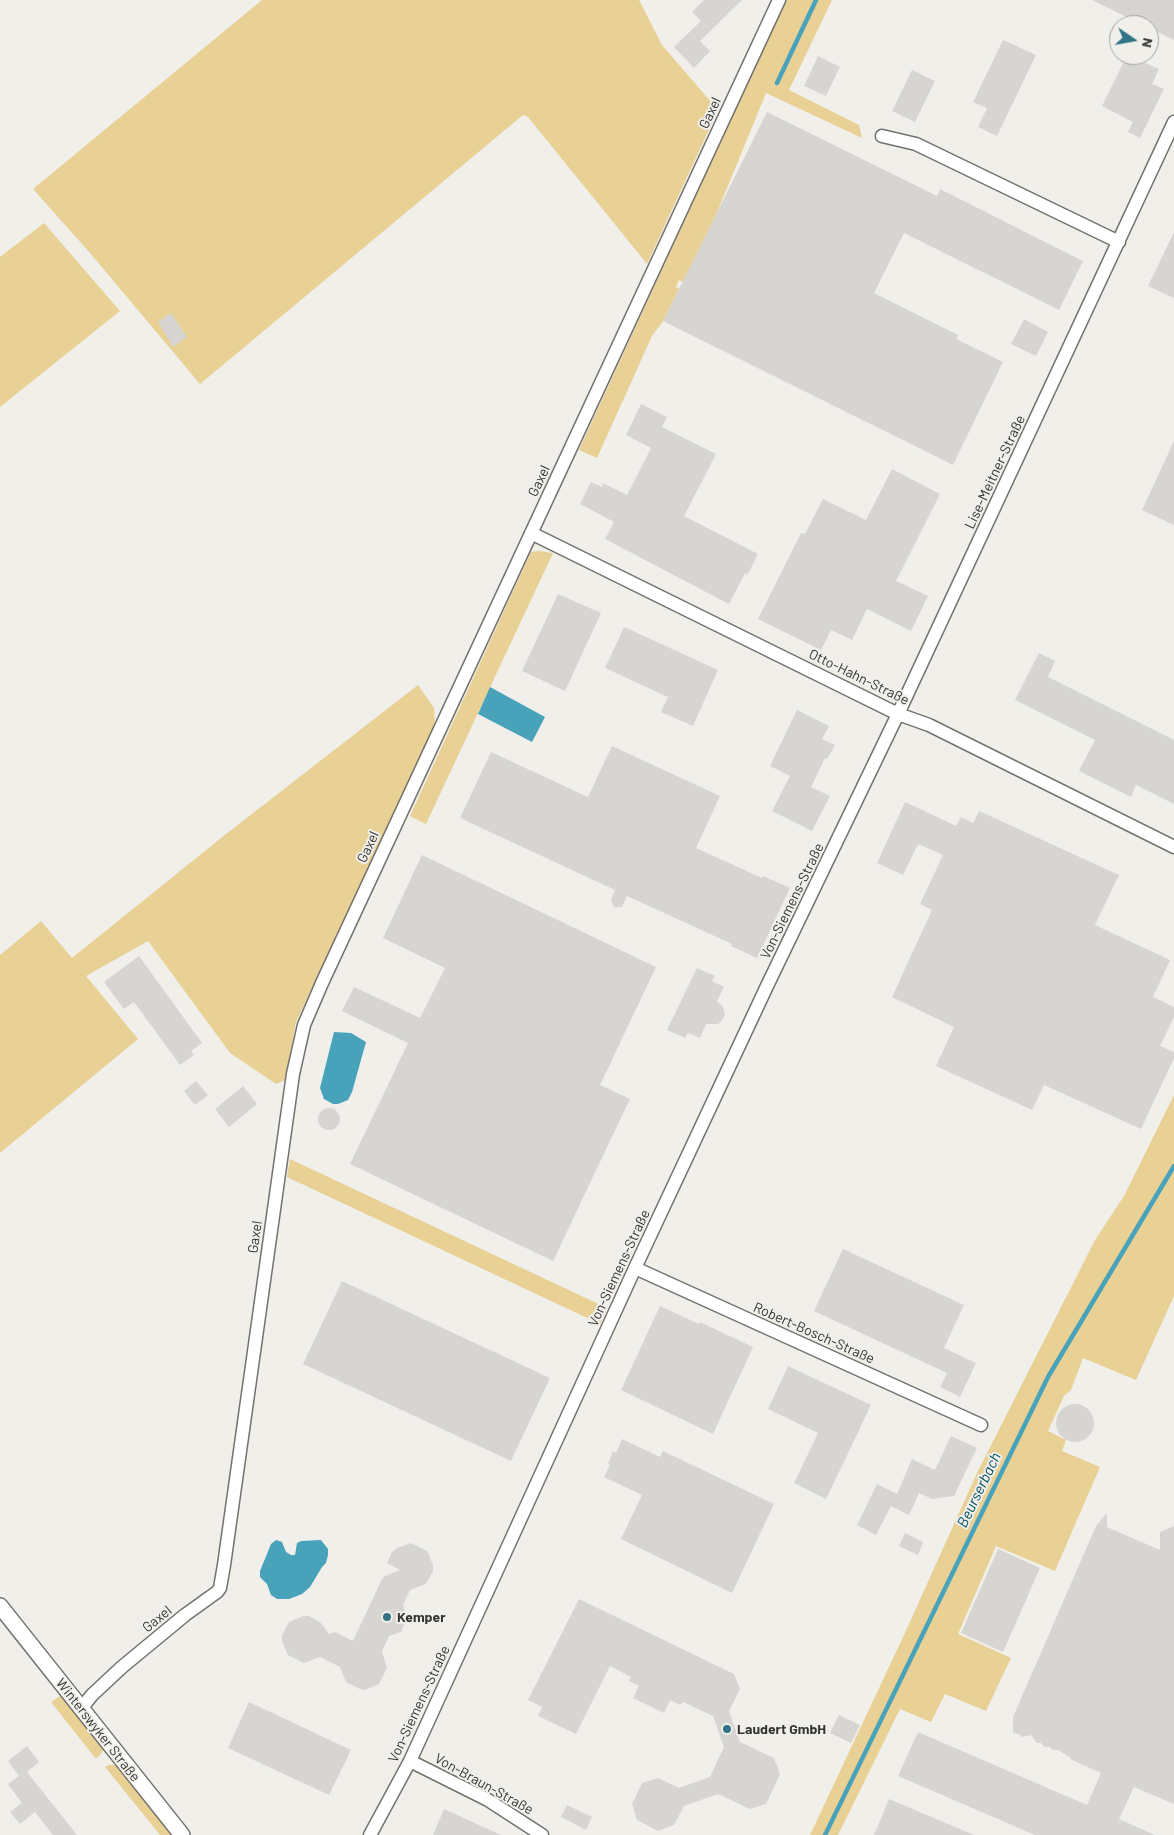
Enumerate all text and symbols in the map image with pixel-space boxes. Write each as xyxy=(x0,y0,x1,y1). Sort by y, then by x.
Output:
north arrow xyxy=(1109,15,1159,65)
text: N xyxy=(1139,37,1157,49)
street label: Gaxel xyxy=(695,95,725,131)
street label: Lise-Meitner-Straße xyxy=(961,412,1029,532)
street label: Gaxel xyxy=(524,463,554,499)
street label: Otto-Hahn-Straße xyxy=(806,645,912,709)
street label: Gaxel xyxy=(353,829,383,865)
street label: Von-Siemens-Straße xyxy=(757,840,827,962)
street label: Von-Siemens-Straße xyxy=(585,1207,653,1329)
street label: Gaxel xyxy=(244,1220,266,1254)
street label: Robert-Bosch-Straße xyxy=(751,1299,877,1367)
water label: Beurserbach xyxy=(953,1450,1005,1530)
street label: Gaxel xyxy=(139,1602,175,1636)
place label: Kemper xyxy=(397,1609,446,1625)
marker: Kemper xyxy=(381,1611,393,1623)
street label: Von-Siemens-Straße xyxy=(385,1643,453,1765)
street label: Winterswyker Straße xyxy=(52,1675,144,1785)
place label: Laudert GmbH xyxy=(737,1721,826,1737)
marker: Laudert GmbH xyxy=(721,1723,733,1735)
street label: Von-Braun-Straße xyxy=(432,1750,536,1818)

